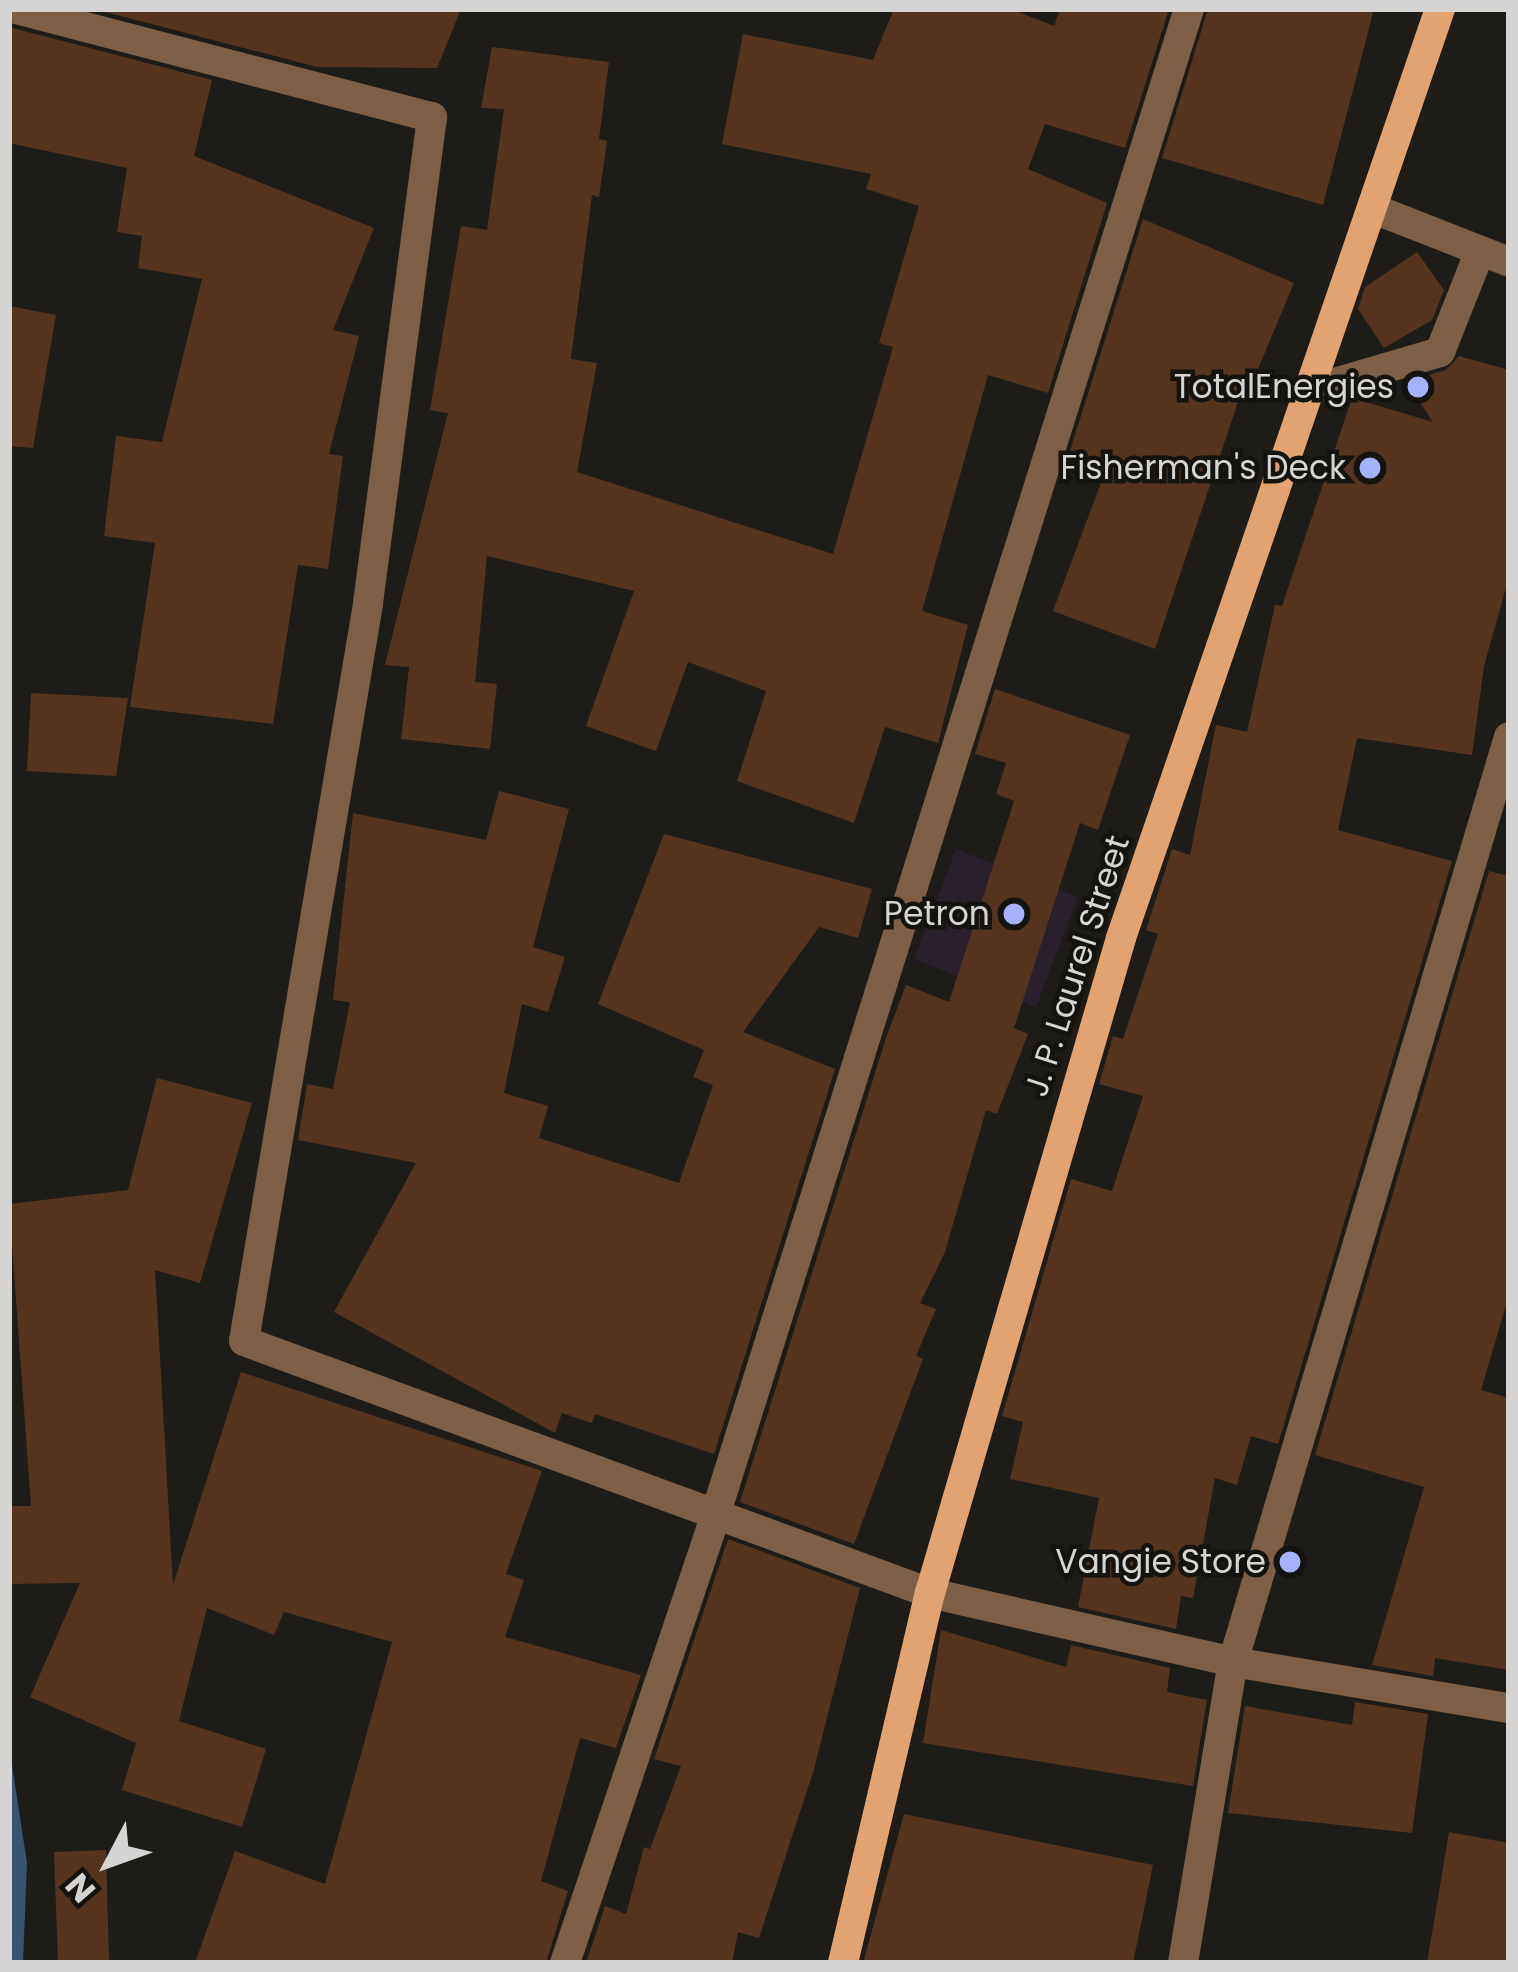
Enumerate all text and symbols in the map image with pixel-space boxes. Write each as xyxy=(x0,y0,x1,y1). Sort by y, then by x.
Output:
place label: TotalEnergies xyxy=(1174,367,1394,407)
marker: TotalEnergies xyxy=(1405,374,1431,400)
place label: Fisherman's Deck xyxy=(1061,448,1346,488)
marker: Fisherman's Deck xyxy=(1357,455,1383,481)
street label: J. P. Laurel Street xyxy=(1016,830,1138,1102)
place label: Petron xyxy=(884,894,990,934)
marker: Petron xyxy=(1001,901,1027,927)
place label: Vangie Store xyxy=(1055,1542,1266,1582)
marker: Vangie Store xyxy=(1277,1549,1303,1575)
north arrow xyxy=(48,1804,168,1924)
text: N xyxy=(55,1863,106,1913)

